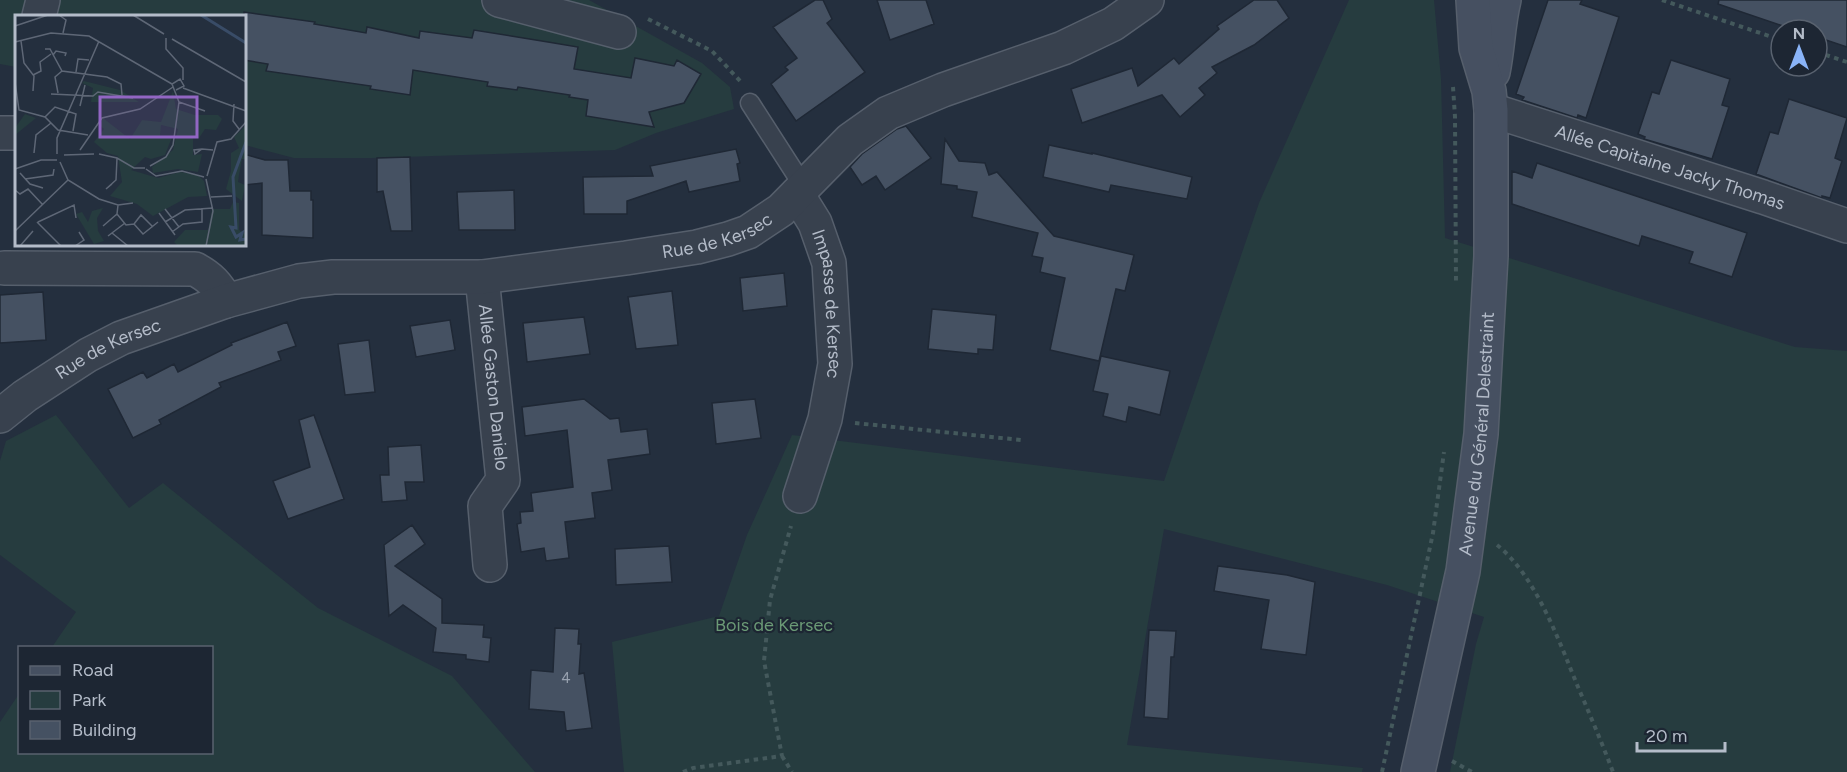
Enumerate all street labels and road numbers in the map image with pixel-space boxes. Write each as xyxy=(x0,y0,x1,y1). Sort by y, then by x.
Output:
street label: Allée Capitaine Jacky Thomas xyxy=(1552,120,1788,215)
street label: Rue de Kersec xyxy=(660,208,777,263)
street label: Impasse de Kersec xyxy=(807,226,846,381)
street label: Allée Gaston Danielo xyxy=(474,303,513,472)
street label: Avenue du Général Delestraint xyxy=(1454,311,1499,557)
street label: Rue de Kersec xyxy=(51,314,164,384)

